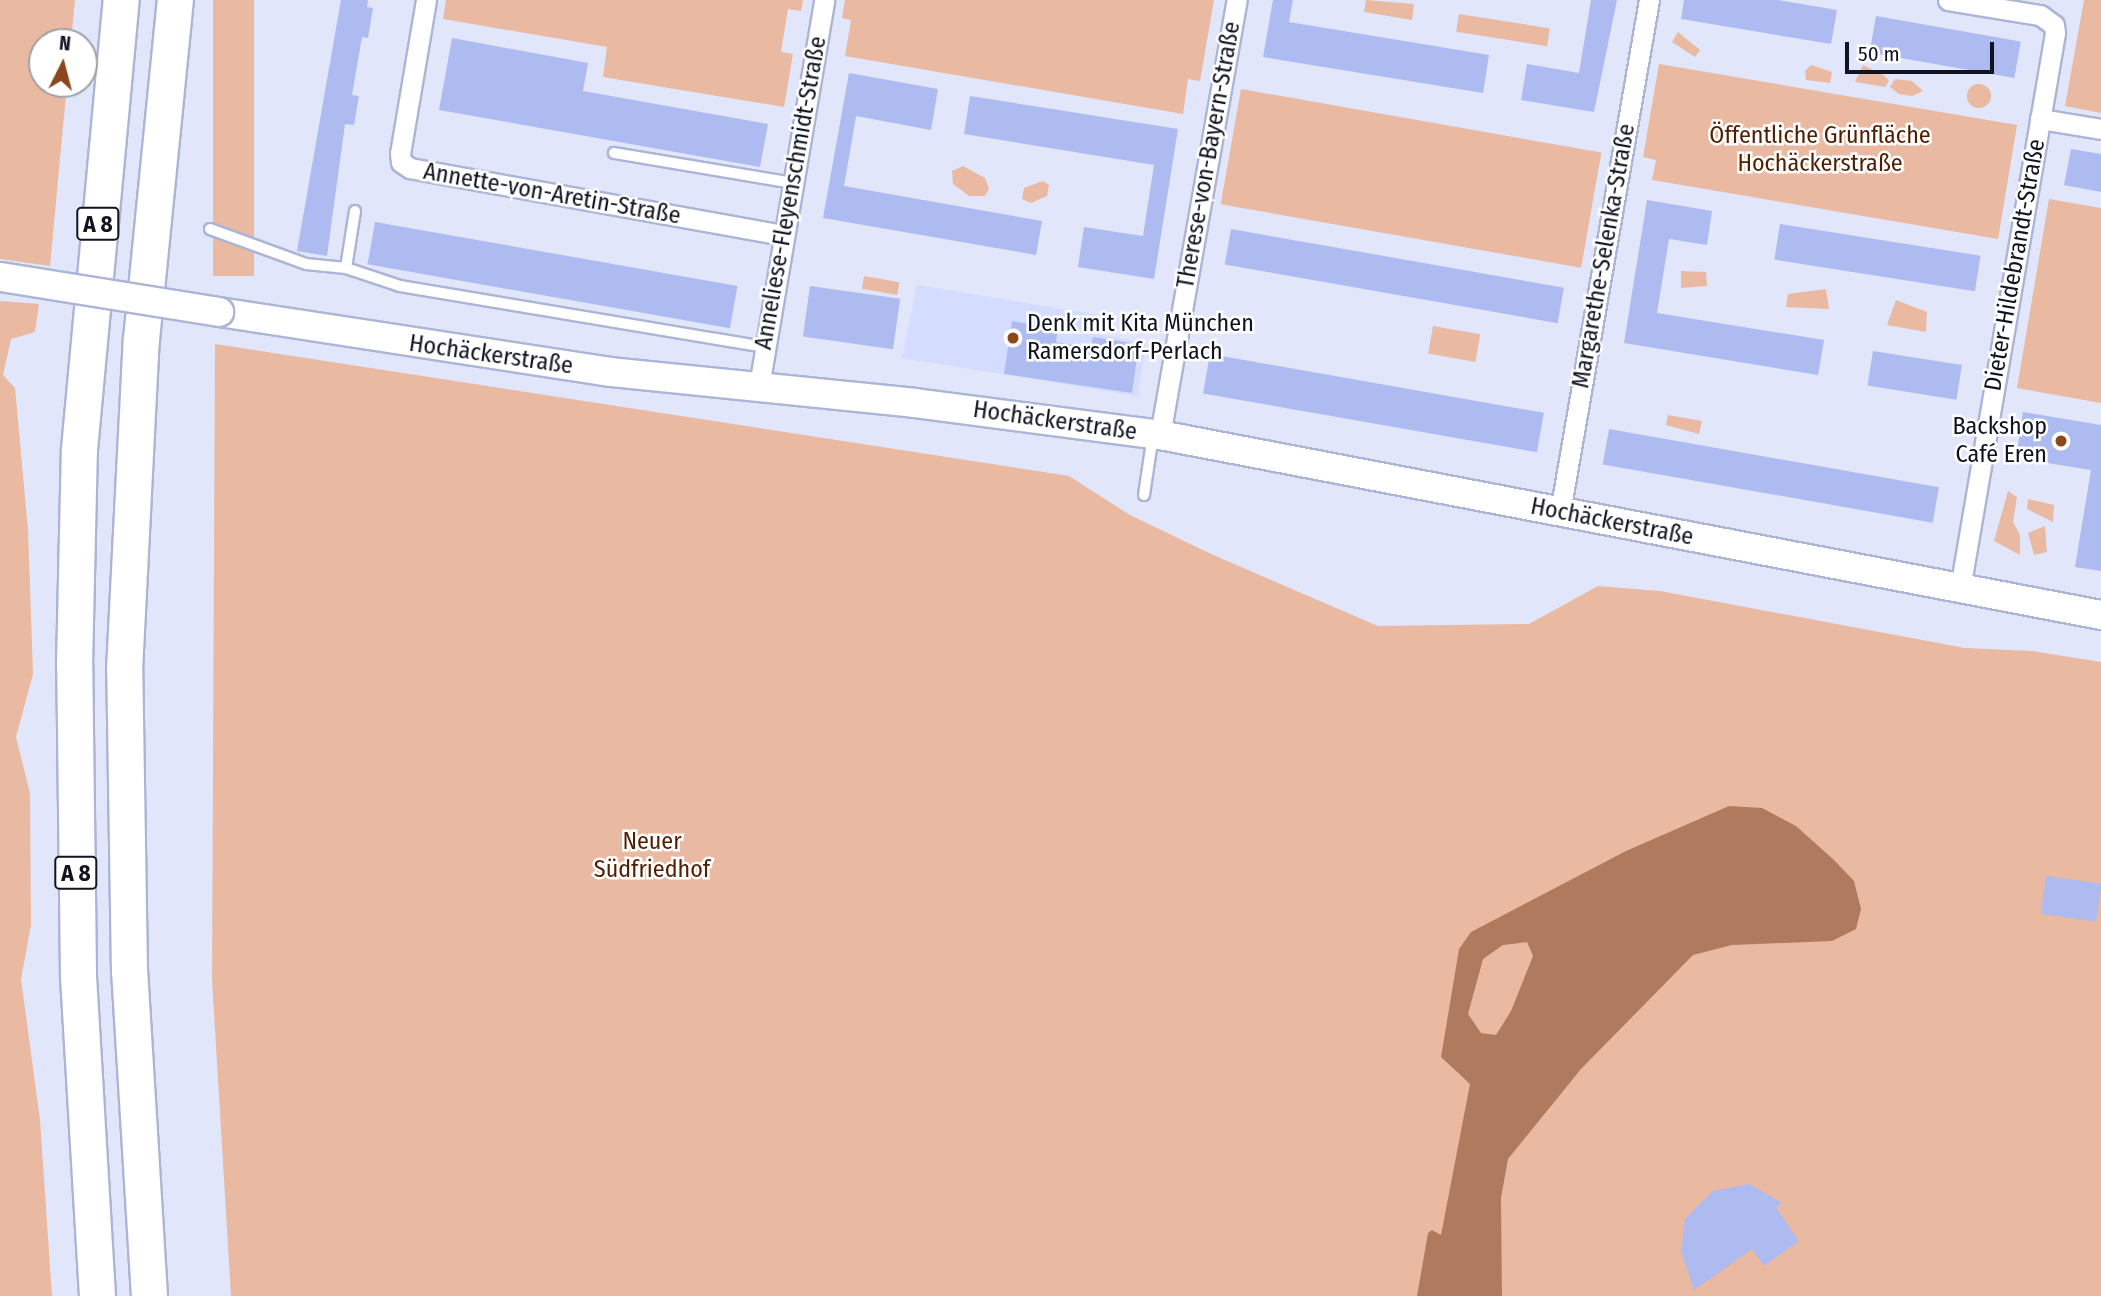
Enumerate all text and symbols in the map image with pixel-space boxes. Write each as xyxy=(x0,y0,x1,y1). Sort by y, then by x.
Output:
street label: Therese-von-Bayern-Straße xyxy=(1171,19,1247,291)
north arrow xyxy=(28,28,98,98)
scale bar xyxy=(1849,28,1998,72)
text: N xyxy=(58,32,72,56)
street label: Anneliese-Fleyenschmidt-Straße xyxy=(749,34,833,352)
text: 50 m xyxy=(1858,41,1900,67)
street label: Margarethe-Selenka-Straße xyxy=(1567,122,1641,390)
park label: Öffentliche Grünfläche Hochäckerstraße xyxy=(1709,122,1931,178)
street label: Dieter-Hildebrandt-Straße xyxy=(1979,137,2051,393)
street label: Annette-von-Aretin-Straße xyxy=(421,157,683,231)
road number: A 8 xyxy=(75,204,121,244)
place label: Denk mit Kita München Ramersdorf-Perlach xyxy=(1027,310,1254,366)
street label: Hochäckerstraße xyxy=(407,329,575,381)
marker: Denk mit Kita München Ramersdorf-Perlach xyxy=(1005,330,1021,346)
street label: Hochäckerstraße xyxy=(971,395,1139,447)
place label: Backshop Café Eren xyxy=(1952,413,2047,469)
marker: Backshop Café Eren xyxy=(2053,433,2069,449)
street label: Hochäckerstraße xyxy=(1528,492,1696,552)
park label: Neuer Südfriedhof xyxy=(594,828,710,884)
road number: A 8 xyxy=(53,853,99,892)

